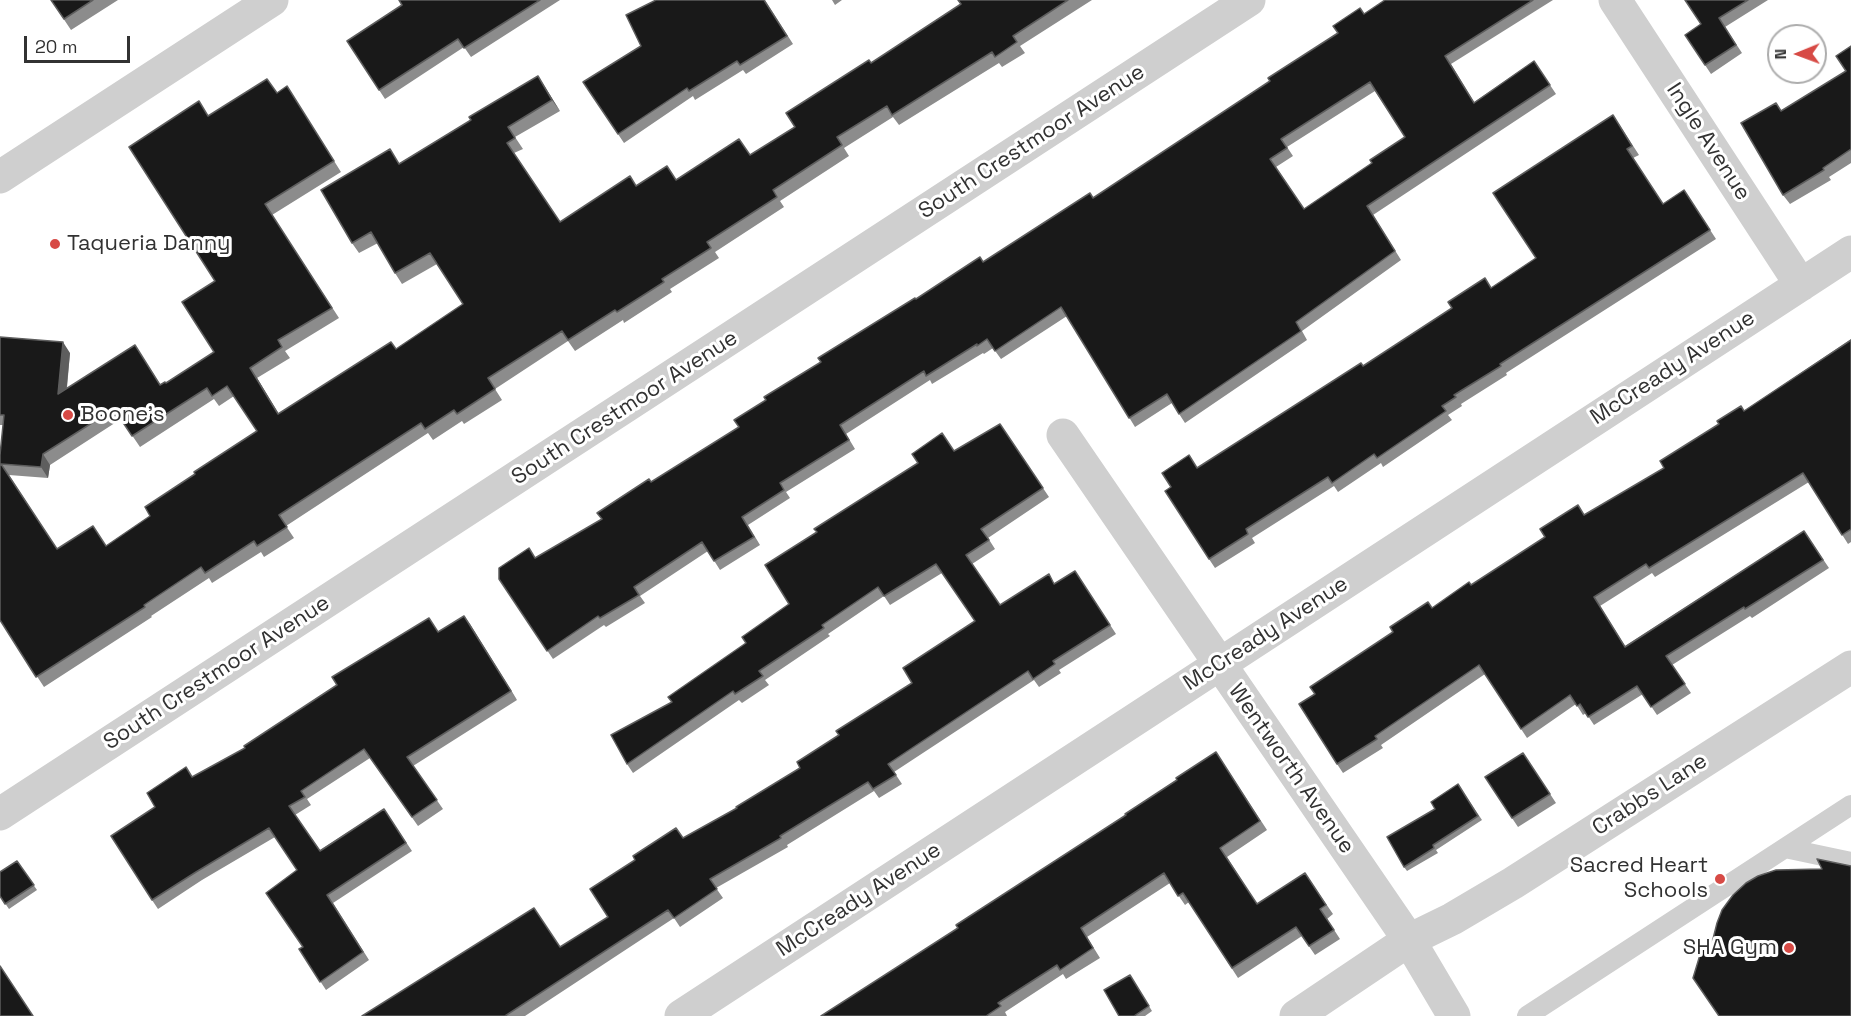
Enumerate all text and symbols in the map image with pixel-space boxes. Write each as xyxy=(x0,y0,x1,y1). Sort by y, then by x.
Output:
scale bar xyxy=(27,24,134,62)
north arrow xyxy=(1767,24,1827,84)
text: 20 m xyxy=(35,35,78,58)
text: N xyxy=(1770,49,1791,60)
street label: South Crestmoor Avenue xyxy=(914,59,1150,225)
street label: Ingle Avenue xyxy=(1660,78,1756,206)
place label: Taqueria Danny xyxy=(67,231,231,257)
marker: Taqueria Danny xyxy=(48,237,62,251)
street label: McCready Avenue xyxy=(1586,305,1760,431)
street label: South Crestmoor Avenue xyxy=(507,325,743,491)
place label: Boone's xyxy=(80,402,165,428)
marker: Boone's xyxy=(61,408,75,422)
street label: McCready Avenue xyxy=(1179,571,1353,697)
street label: South Crestmoor Avenue xyxy=(99,590,335,756)
street label: Wentworth Avenue xyxy=(1222,679,1360,859)
street label: Crabbs Lane xyxy=(1588,748,1712,842)
street label: McCready Avenue xyxy=(772,837,946,963)
place label: Sacred Heart Schools xyxy=(1570,853,1708,904)
marker: Sacred Heart Schools xyxy=(1713,872,1727,886)
place label: SHA Gym xyxy=(1683,935,1777,961)
marker: SHA Gym xyxy=(1782,941,1796,955)

